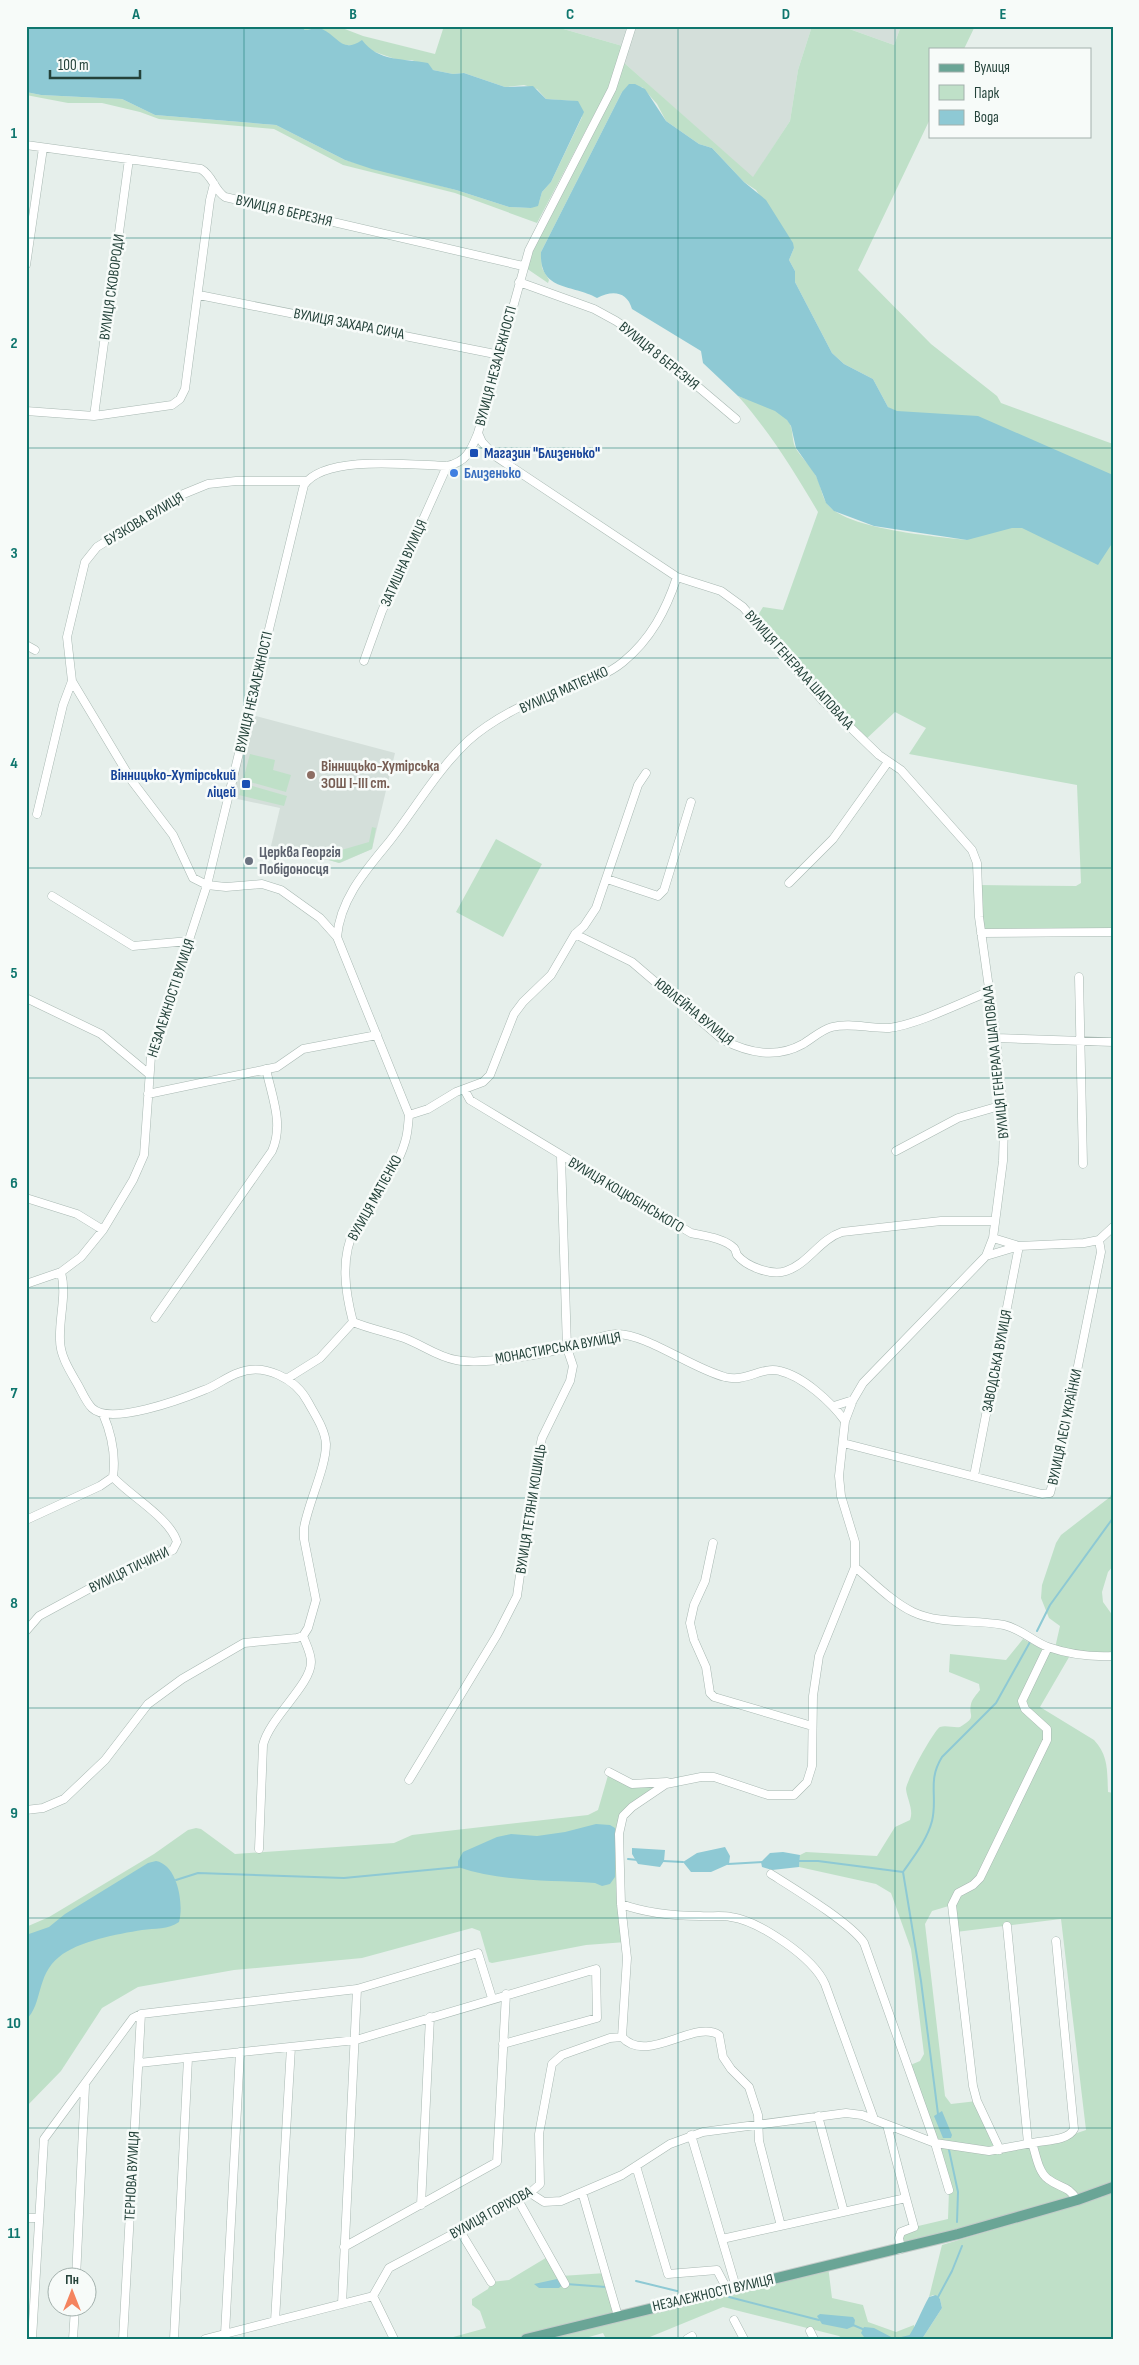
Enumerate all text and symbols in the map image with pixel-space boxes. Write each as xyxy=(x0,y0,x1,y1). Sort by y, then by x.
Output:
text: A xyxy=(131,5,140,24)
text: B xyxy=(349,5,357,24)
text: C xyxy=(566,5,574,24)
text: D xyxy=(782,5,790,24)
text: E xyxy=(1000,5,1007,24)
scale bar xyxy=(50,48,140,80)
legend xyxy=(929,48,1092,138)
text: 100 m xyxy=(58,56,89,75)
text: Вулиця xyxy=(974,58,1010,77)
text: Парк xyxy=(974,84,1000,103)
text: Вода xyxy=(974,108,999,127)
text: 1 xyxy=(11,124,18,143)
street label: ВУЛИЦЯ 8 БЕРЕЗНЯ xyxy=(234,191,334,231)
street label: ВУЛИЦЯ СКОВОРОДИ xyxy=(95,233,129,341)
street label: ВУЛИЦЯ ЗАХАРА СИЧА xyxy=(292,304,407,344)
street label: ВУЛИЦЯ НЕЗАЛЕЖНОСТІ xyxy=(471,304,521,428)
street label: ВУЛИЦЯ 8 БЕРЕЗНЯ xyxy=(615,318,703,394)
text: 2 xyxy=(10,334,18,353)
place label: Магазин "Близенько" xyxy=(484,444,600,463)
marker: Магазин "Близенько" xyxy=(468,447,480,459)
place label: Близенько xyxy=(464,464,521,483)
marker: Близенько xyxy=(448,467,460,479)
street label: БУЗКОВА ВУЛИЦЯ xyxy=(101,488,187,550)
street label: ЗАТИШНА ВУЛИЦЯ xyxy=(376,516,432,610)
text: 3 xyxy=(10,544,18,563)
street label: ВУЛИЦЯ ГЕНЕРАЛА ШАПОВАЛА xyxy=(740,606,858,734)
street label: ВУЛИЦЯ НЕЗАЛЕЖНОСТІ xyxy=(231,630,277,754)
street label: ВУЛИЦЯ МАТІЄНКО xyxy=(517,662,611,718)
text: 4 xyxy=(10,754,18,773)
place label: Вінницько-Хутірська ЗОШ І-ІІІ ст. xyxy=(321,757,439,793)
place label: Вінницько-Хутірський ліцей xyxy=(111,766,236,802)
marker: Вінницько-Хутірська ЗОШ І-ІІІ ст. xyxy=(305,769,317,781)
marker: Вінницько-Хутірський ліцей xyxy=(240,778,252,790)
place label: Церква Георгія Побідоносця xyxy=(259,843,341,879)
marker: Церква Георгія Побідоносця xyxy=(243,855,255,867)
street label: НЕЗАЛЕЖНОСТІ ВУЛИЦЯ xyxy=(143,936,199,1060)
text: 5 xyxy=(10,964,18,983)
street label: ЮВІЛЕЙНА ВУЛИЦЯ xyxy=(650,974,738,1050)
street label: ВУЛИЦЯ ГЕНЕРАЛА ШАПОВАЛА xyxy=(978,984,1014,1140)
street label: ВУЛИЦЯ МАТІЄНКО xyxy=(344,1152,406,1244)
street label: ВУЛИЦЯ КОЦЮБІНСЬКОГО xyxy=(565,1153,687,1237)
text: 6 xyxy=(10,1174,18,1193)
street label: ЗАВОДСЬКА ВУЛИЦЯ xyxy=(978,1308,1016,1414)
street label: МОНАСТИРСЬКА ВУЛИЦЯ xyxy=(494,1328,622,1368)
street label: ВУЛИЦЯ ЛЕСІ УКРАЇНКИ xyxy=(1043,1367,1087,1487)
text: 7 xyxy=(11,1384,18,1403)
street label: ВУЛИЦЯ ТЕТЯНИ КОШИЦЬ xyxy=(511,1442,551,1575)
street label: ВУЛИЦЯ ТИЧИНИ xyxy=(86,1542,172,1598)
text: 8 xyxy=(10,1594,18,1613)
text: 9 xyxy=(10,1804,18,1823)
text: 10 xyxy=(7,2014,21,2033)
street label: ТЕРНОВА ВУЛИЦЯ xyxy=(120,2131,144,2221)
street label: ВУЛИЦЯ ГОРІХОВА xyxy=(446,2182,536,2243)
text: 11 xyxy=(8,2224,21,2243)
north arrow xyxy=(48,2268,98,2318)
street label: НЕЗАЛЕЖНОСТІ ВУЛИЦЯ xyxy=(651,2270,775,2316)
text: Пн xyxy=(65,2271,79,2288)

